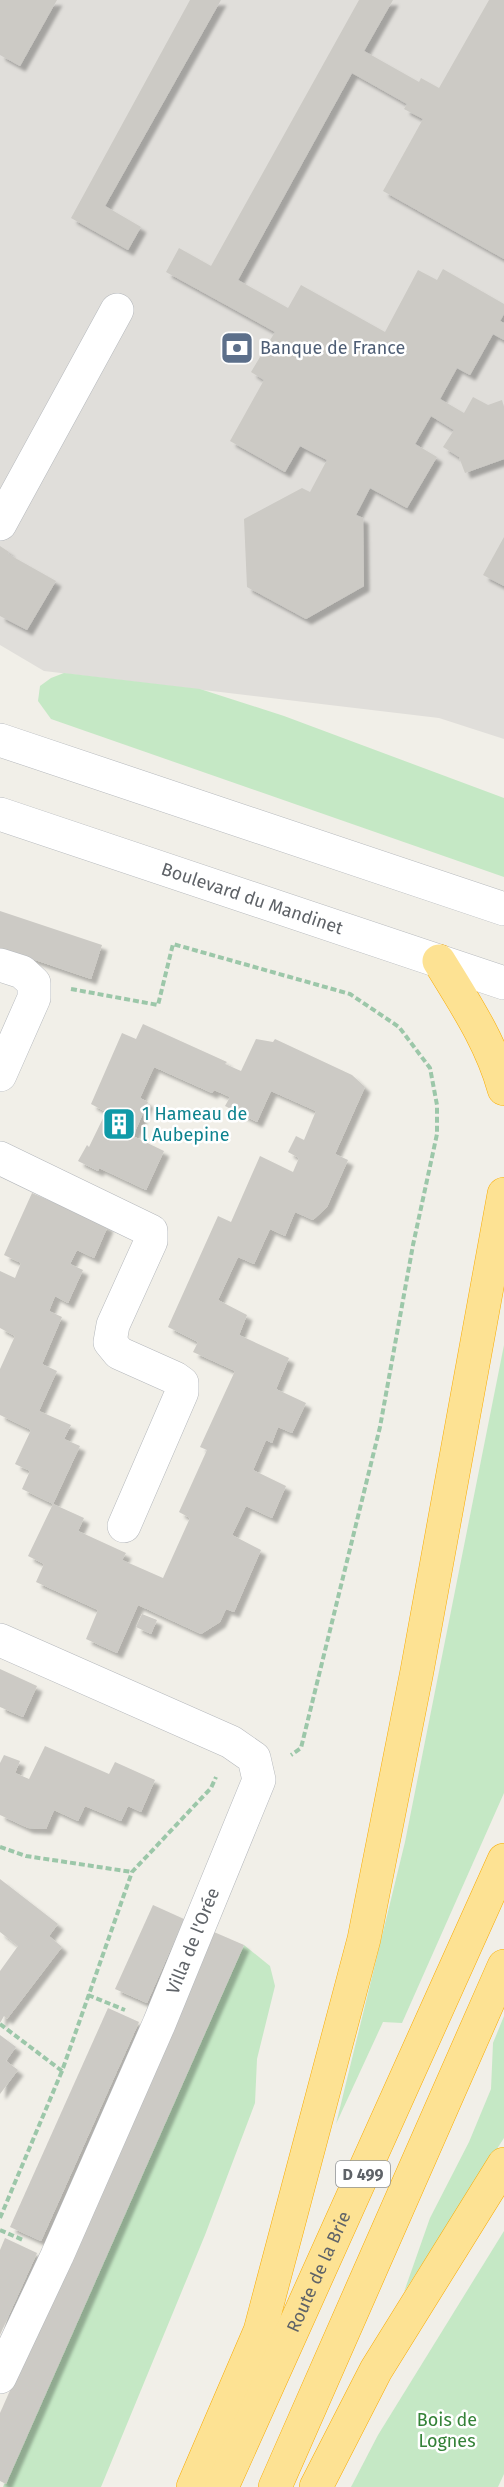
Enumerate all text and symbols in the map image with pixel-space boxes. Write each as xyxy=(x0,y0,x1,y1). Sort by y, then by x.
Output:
bank icon: Banque de France xyxy=(219,330,255,366)
place label: Banque de France xyxy=(260,337,405,359)
street label: Boulevard du Mandinet xyxy=(158,858,346,939)
place label: 1 Hameau de l Aubepine xyxy=(142,1103,247,1146)
building icon: 1 Hameau de l Aubepine xyxy=(101,1106,137,1142)
street label: Villa de l'Orée xyxy=(162,1885,224,1997)
road number: D 499 xyxy=(336,2161,390,2187)
street label: Route de la Brie xyxy=(282,2208,356,2336)
park label: Bois de Lognes xyxy=(417,2409,477,2452)

